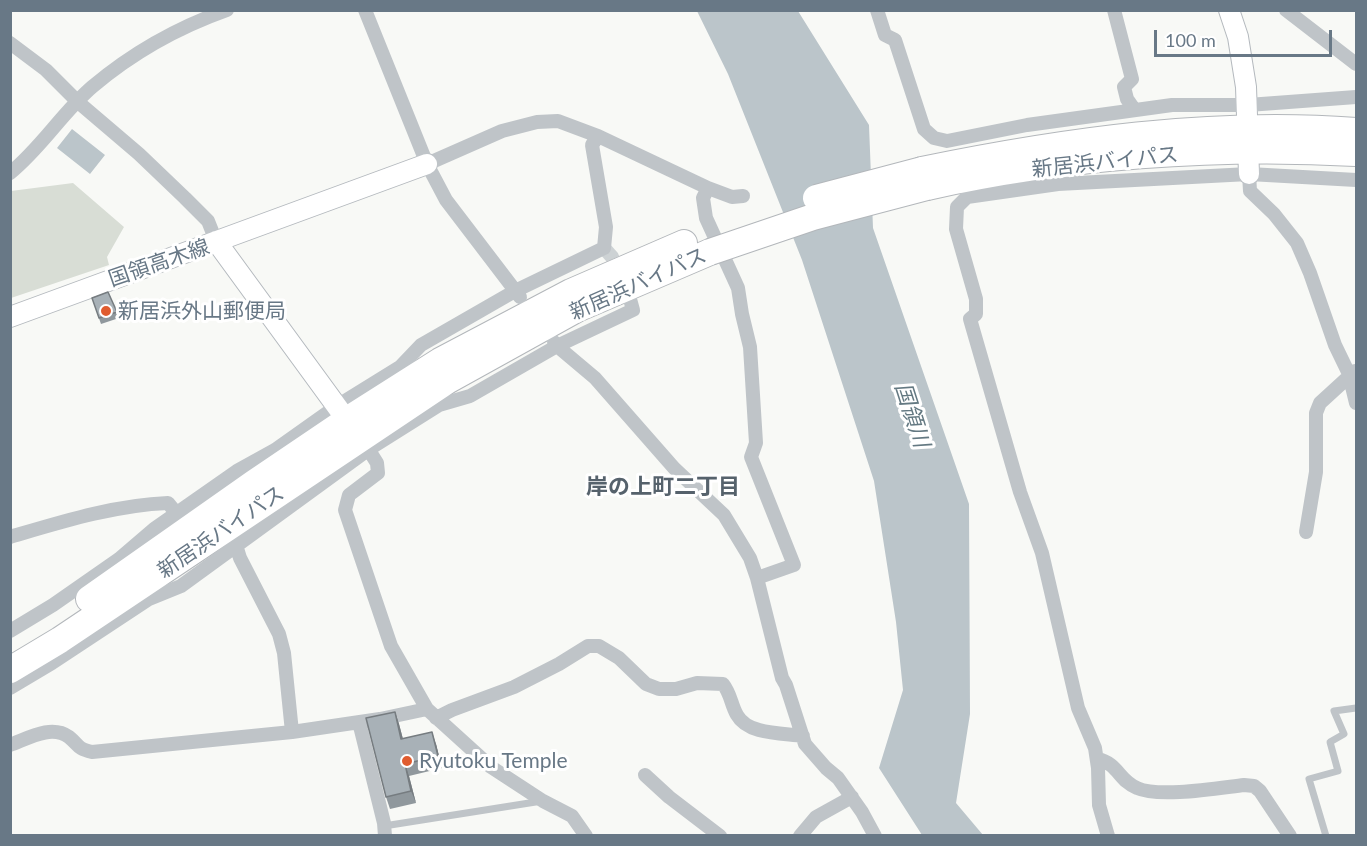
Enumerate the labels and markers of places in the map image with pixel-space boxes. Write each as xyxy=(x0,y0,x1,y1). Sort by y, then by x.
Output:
place label: 新居浜外山郵便局 xyxy=(118,298,286,324)
marker: 新居浜外山郵便局 xyxy=(99,304,113,318)
place label: Ryutoku Temple xyxy=(419,748,567,774)
marker: Ryutoku Temple xyxy=(400,754,414,768)

